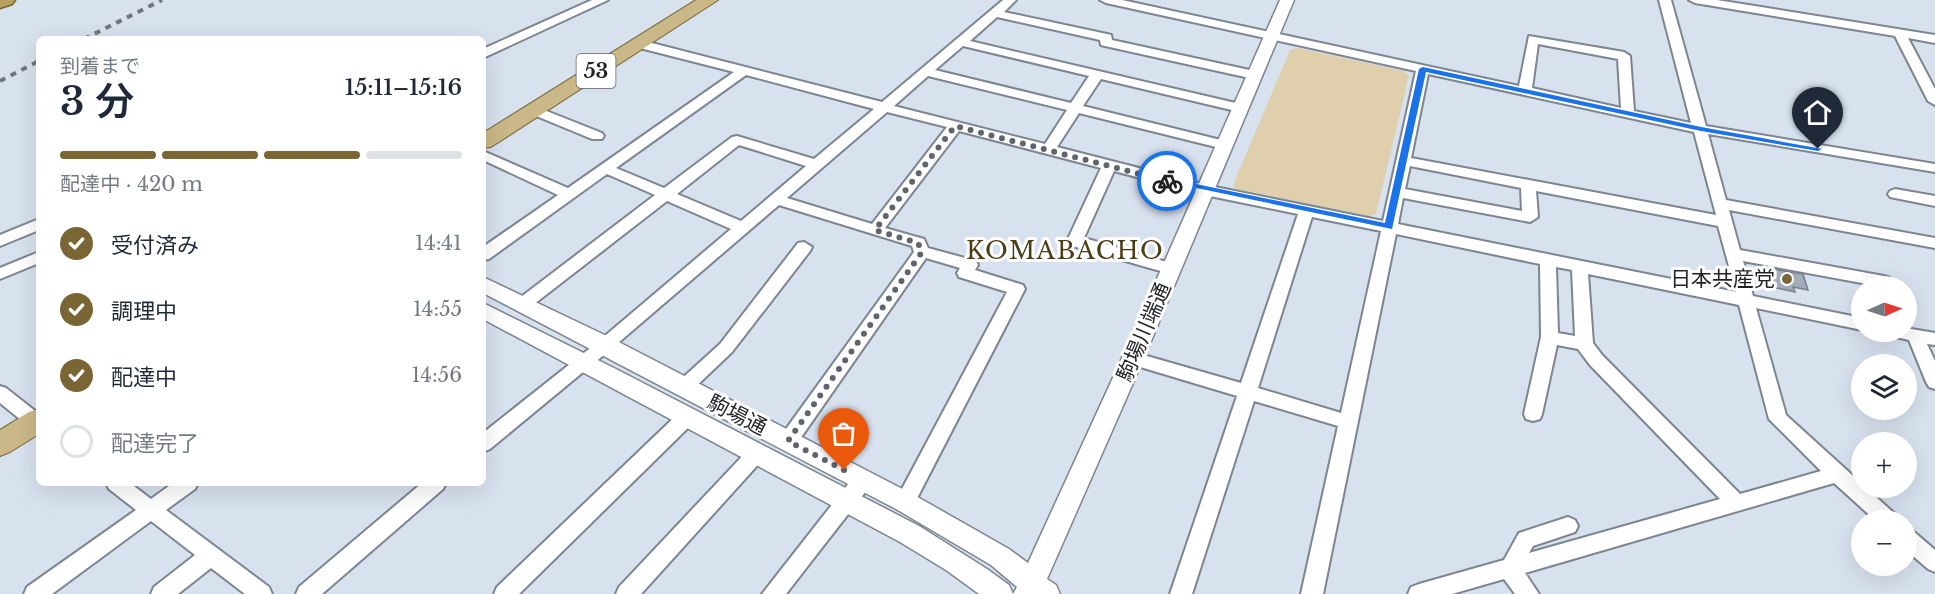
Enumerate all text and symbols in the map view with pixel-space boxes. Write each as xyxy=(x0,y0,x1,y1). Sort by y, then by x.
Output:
text: 到着まで xyxy=(60,54,140,78)
road number: 53 xyxy=(576,54,616,88)
text: 15:11–15:16 xyxy=(345,74,462,101)
text: 3 分 xyxy=(60,77,134,126)
pin xyxy=(1792,87,1843,149)
icon: home xyxy=(1801,96,1834,129)
courier xyxy=(1137,151,1197,211)
icon: bike xyxy=(1151,165,1184,198)
text: 配達中 · 420 m xyxy=(60,172,203,196)
icon: check xyxy=(60,227,93,260)
text: 14:41 xyxy=(415,231,462,255)
text: 受付済み xyxy=(111,232,199,259)
district label: KOMABACHO xyxy=(966,236,1164,265)
place label: 日本共産党 xyxy=(1670,266,1775,292)
marker: 日本共産党 xyxy=(1780,272,1794,286)
north arrow xyxy=(1851,276,1917,342)
map controls xyxy=(1851,276,1917,576)
street label: 駒場川端通 xyxy=(1112,279,1176,385)
icon: check xyxy=(60,293,93,326)
text: 14:55 xyxy=(413,297,462,321)
text: 調理中 xyxy=(111,298,177,325)
button: layers xyxy=(1851,354,1917,420)
icon: check xyxy=(60,359,93,392)
text: 14:56 xyxy=(411,363,462,387)
text: 配達中 xyxy=(111,364,177,391)
street label: 駒場通 xyxy=(703,389,771,441)
pin xyxy=(818,408,869,470)
icon: bag xyxy=(827,417,860,450)
text: 配達完了 xyxy=(111,430,199,457)
button: + xyxy=(1851,432,1917,498)
button: − xyxy=(1851,510,1917,576)

